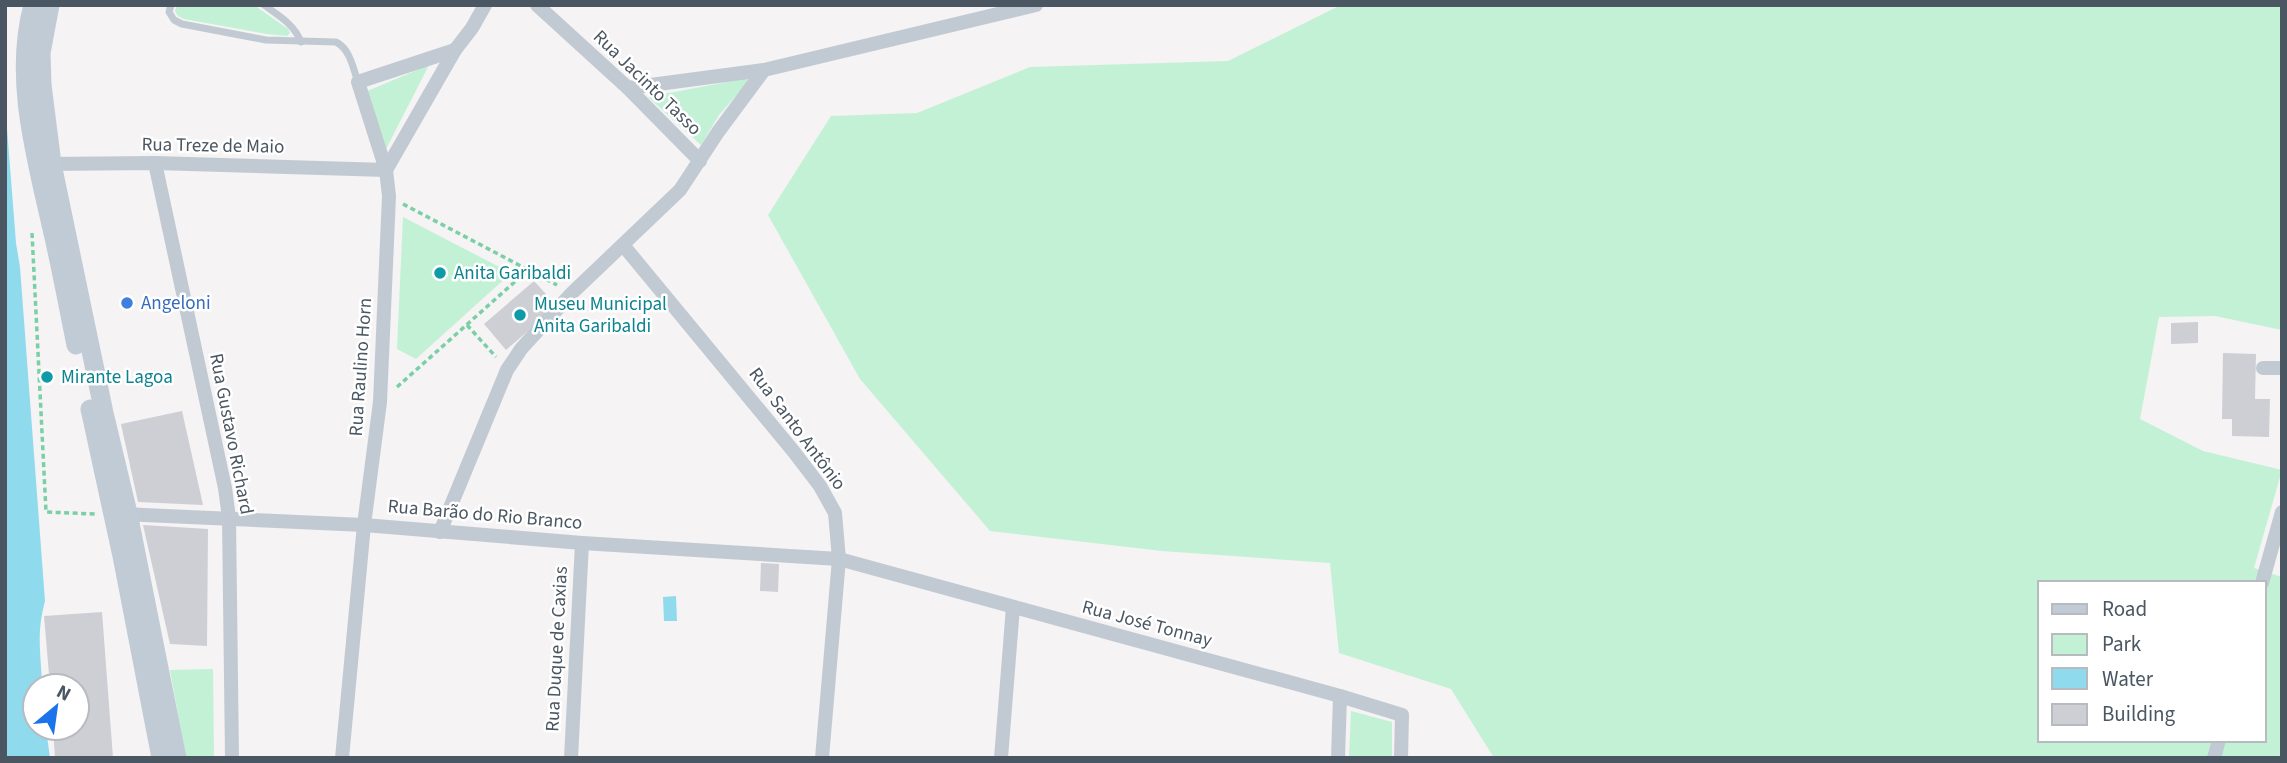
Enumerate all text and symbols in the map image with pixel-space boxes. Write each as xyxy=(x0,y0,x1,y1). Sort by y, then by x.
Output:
street label: Rua Jacinto Tasso xyxy=(587,24,707,142)
street label: Rua Treze de Maio xyxy=(141,131,285,161)
place label: Anita Garibaldi xyxy=(454,260,571,287)
marker: Anita Garibaldi xyxy=(432,265,448,281)
place label: Angeloni xyxy=(141,290,211,317)
place label: Museu Municipal Anita Garibaldi xyxy=(534,291,667,340)
marker: Angeloni xyxy=(119,295,135,311)
street label: Rua Raulino Horn xyxy=(343,297,379,437)
marker: Museu Municipal Anita Garibaldi xyxy=(512,307,528,323)
street label: Rua Gustavo Richard xyxy=(202,351,260,517)
street label: Rua Santo Antônio xyxy=(742,362,852,496)
place label: Mirante Lagoa xyxy=(61,364,173,391)
marker: Mirante Lagoa xyxy=(39,369,55,385)
street label: Rua Barão do Rio Branco xyxy=(387,493,583,537)
street label: Rua Duque de Caxias xyxy=(539,566,575,732)
legend xyxy=(2038,581,2266,742)
street label: Rua José Tonnay xyxy=(1079,594,1215,654)
text: Road xyxy=(2102,594,2147,624)
text: Park xyxy=(2102,629,2142,659)
text: Water xyxy=(2102,664,2154,694)
north arrow xyxy=(21,672,91,742)
text: N xyxy=(51,679,76,708)
text: Building xyxy=(2102,699,2176,729)

